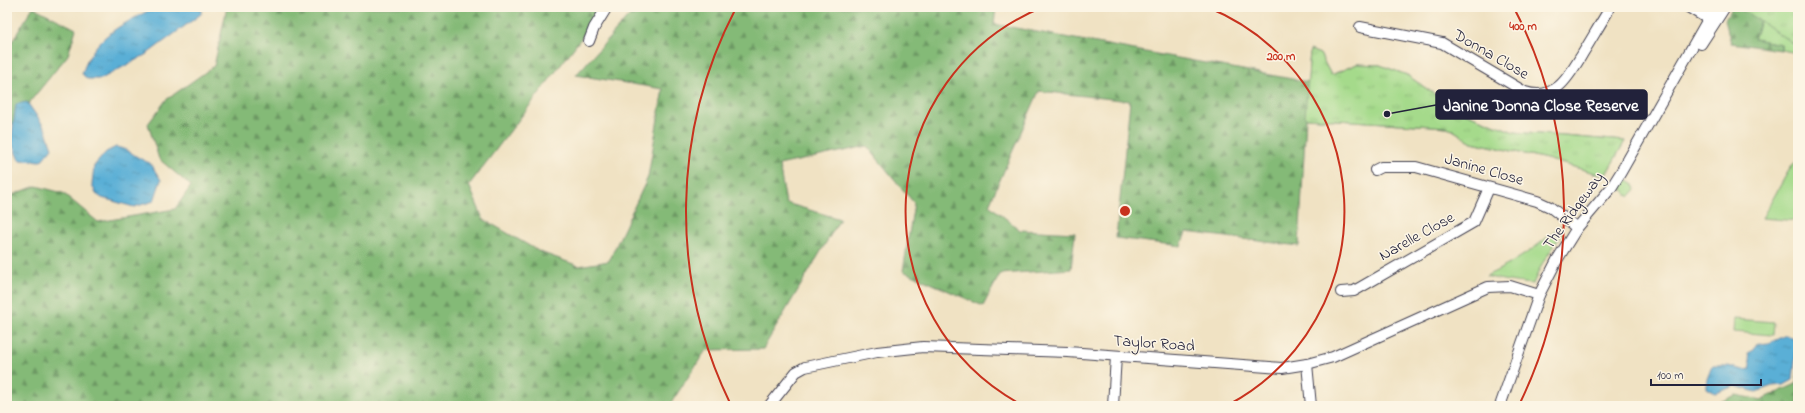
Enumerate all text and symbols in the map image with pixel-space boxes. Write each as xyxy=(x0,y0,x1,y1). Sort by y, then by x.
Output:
text: 400 m xyxy=(1508,18,1537,36)
street label: Donna Close xyxy=(1448,23,1534,87)
text: 200 m xyxy=(1266,48,1296,66)
callout: Janine Donna Close Reserve xyxy=(1436,90,1647,119)
text: Janine Donna Close Reserve xyxy=(1443,94,1640,119)
street label: Janine Close xyxy=(1442,147,1527,193)
street label: The Ridgeway xyxy=(1538,167,1611,255)
centre of rings xyxy=(1118,204,1132,218)
street label: Narelle Close xyxy=(1375,206,1460,268)
street label: Taylor Road xyxy=(1113,329,1195,359)
scale bar xyxy=(1651,361,1761,387)
text: 100 m xyxy=(1657,367,1684,385)

